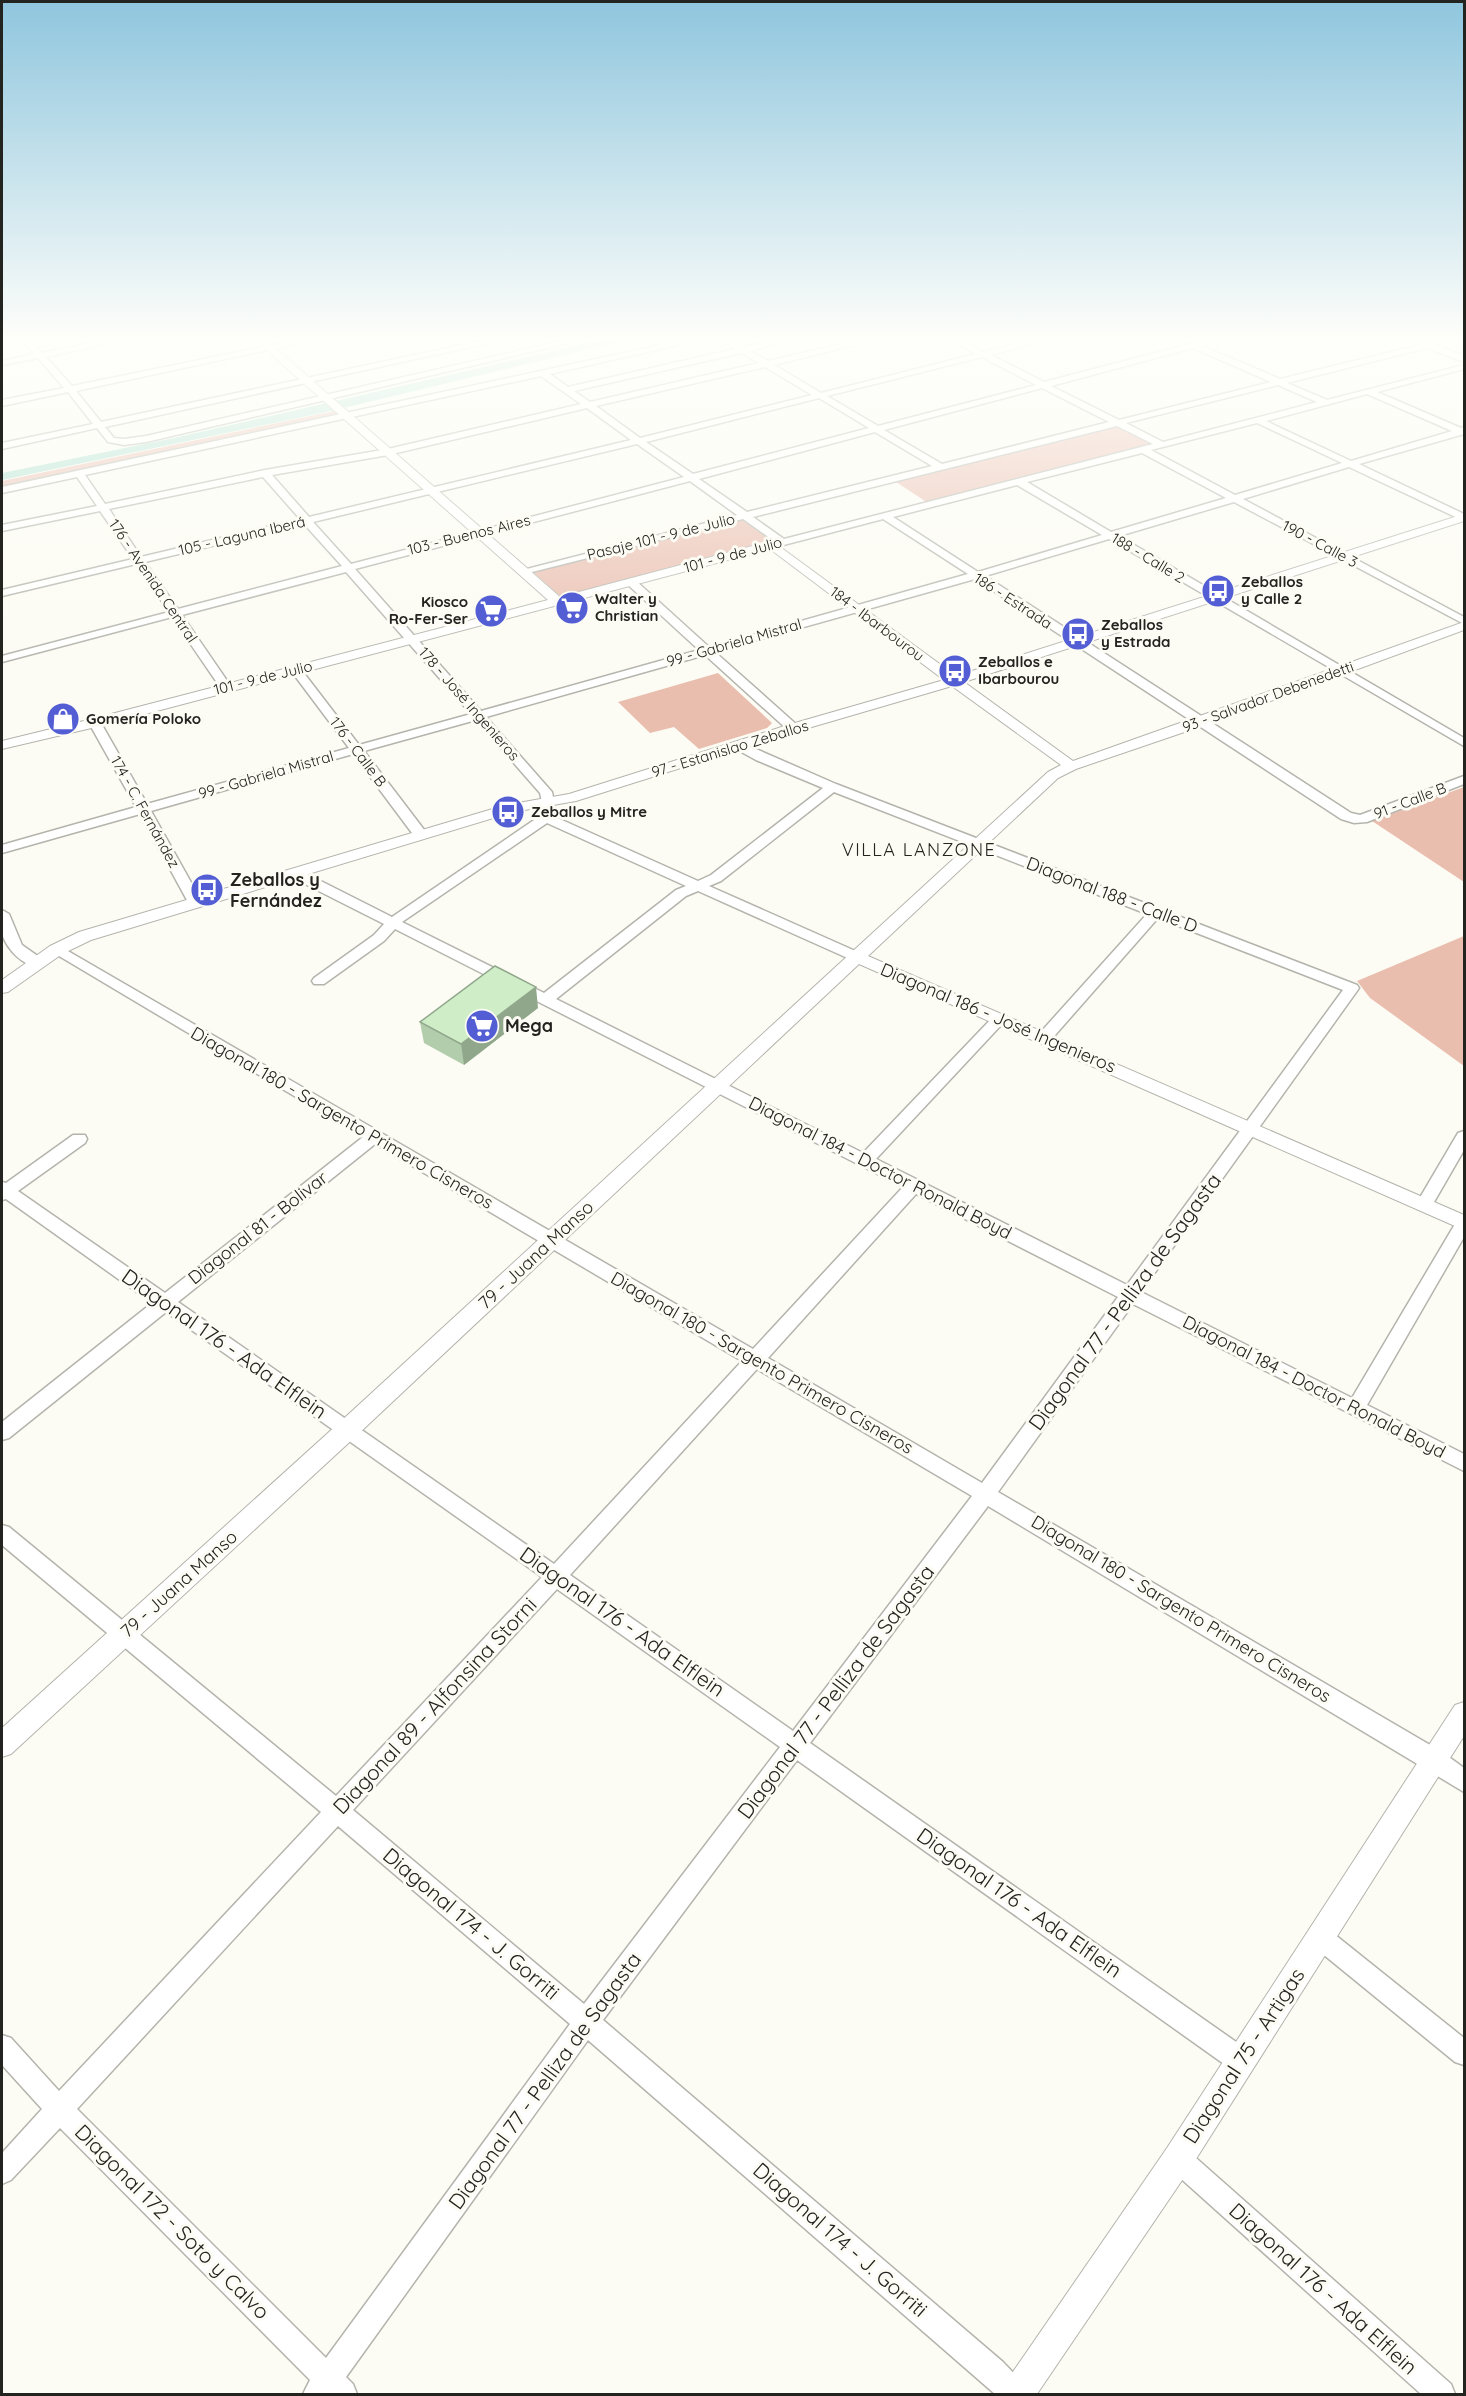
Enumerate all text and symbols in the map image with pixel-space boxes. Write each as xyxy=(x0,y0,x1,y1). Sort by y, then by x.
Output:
street label: 103 - Buenos Aires xyxy=(406,510,532,559)
street label: Pasaje 101 - 9 de Julio xyxy=(585,510,737,564)
street label: 105 - Laguna Iberá xyxy=(177,512,307,559)
street label: 176 - Avenida Central xyxy=(105,515,202,646)
street label: 190 - Calle 3 xyxy=(1279,516,1361,571)
street label: 188 - Calle 2 xyxy=(1108,528,1188,587)
street label: 101 - 9 de Julio xyxy=(682,533,784,577)
street label: 186 - Estrada xyxy=(971,568,1056,633)
place label: Zeballos y Calle 2 xyxy=(1241,572,1303,608)
bus stop icon: Zeballos y Calle 2 xyxy=(1200,573,1236,609)
street label: 184 - Ibarbourou xyxy=(826,582,928,665)
place label: Walter y Christian xyxy=(595,589,659,625)
supermarket icon: Walter y Christian xyxy=(554,590,590,626)
place label: Kiosco Ro-Fer-Ser xyxy=(389,592,468,628)
supermarket icon: Kiosco Ro-Fer-Ser xyxy=(473,593,509,629)
street label: 99 - Gabriela Mistral xyxy=(664,614,804,671)
place label: Zeballos y Estrada xyxy=(1101,615,1171,651)
bus stop icon: Zeballos y Estrada xyxy=(1060,616,1096,652)
street label: 178 - José Ingenieros xyxy=(415,643,524,764)
place label: Zeballos e Ibarbourou xyxy=(978,652,1059,688)
bus stop icon: Zeballos e Ibarbourou xyxy=(937,653,973,689)
street label: 101 - 9 de Julio xyxy=(212,656,314,699)
street label: 93 - Salvador Debenedetti xyxy=(1180,657,1356,736)
shop icon: Gomería Poloko xyxy=(45,701,81,737)
place label: Gomería Poloko xyxy=(86,709,201,728)
street label: 176 - Calle B xyxy=(326,713,391,791)
street label: 97 - Estanislao Zeballos xyxy=(649,716,811,781)
street label: 99 - Gabriela Mistral xyxy=(196,746,336,803)
street label: 174 - C. Fernández xyxy=(107,753,184,871)
street label: 91 - Calle B xyxy=(1371,778,1449,823)
bus stop icon: Zeballos y Mitre xyxy=(490,794,526,830)
place label: Zeballos y Mitre xyxy=(531,802,647,821)
district label: VILLA LANZONE xyxy=(842,838,996,861)
street label: Diagonal 188 - Calle D xyxy=(1023,851,1201,938)
place label: Zeballos y Fernández xyxy=(230,868,322,912)
bus stop icon: Zeballos y Fernández xyxy=(189,872,225,908)
street label: Diagonal 186 - José Ingenieros xyxy=(877,957,1119,1078)
supermarket icon: Mega xyxy=(464,1008,500,1044)
place label: Mega xyxy=(505,1014,553,1037)
street label: Diagonal 180 - Sargento Primero Cisneros xyxy=(187,1021,498,1214)
street label: Diagonal 184 - Doctor Ronald Boyd xyxy=(745,1091,1016,1244)
street label: Diagonal 81 - Bolivar xyxy=(183,1166,332,1289)
street label: Diagonal 77 - Pelliza de Sagasta xyxy=(1022,1168,1226,1435)
street label: 79 - Juana Manso xyxy=(473,1195,598,1314)
street label: Diagonal 176 - Ada Elflein xyxy=(117,1262,332,1424)
street label: Diagonal 180 - Sargento Primero Cisneros xyxy=(607,1266,918,1459)
street label: Diagonal 184 - Doctor Ronald Boyd xyxy=(1179,1310,1450,1463)
street label: Diagonal 180 - Sargento Primero Cisneros xyxy=(1027,1510,1335,1707)
street label: 79 - Juana Manso xyxy=(115,1525,242,1642)
street label: Diagonal 176 - Ada Elflein xyxy=(515,1540,730,1702)
street label: Diagonal 77 - Pelliza de Sagasta xyxy=(731,1559,939,1824)
street label: Diagonal 89 - Alfonsina Storni xyxy=(327,1592,542,1819)
street label: Diagonal 176 - Ada Elflein xyxy=(912,1821,1127,1983)
street label: Diagonal 174 - J. Gorriti xyxy=(378,1842,565,2005)
street label: Diagonal 77 - Pelliza de Sagasta xyxy=(442,1947,646,2214)
street label: Diagonal 75 - Artigas xyxy=(1177,1963,1310,2148)
street label: Diagonal 172 - Soto y Calvo xyxy=(70,2118,276,2324)
street label: Diagonal 174 - J. Gorriti xyxy=(748,2156,933,2322)
street label: Diagonal 176 - Ada Elflein xyxy=(1224,2197,1423,2380)

